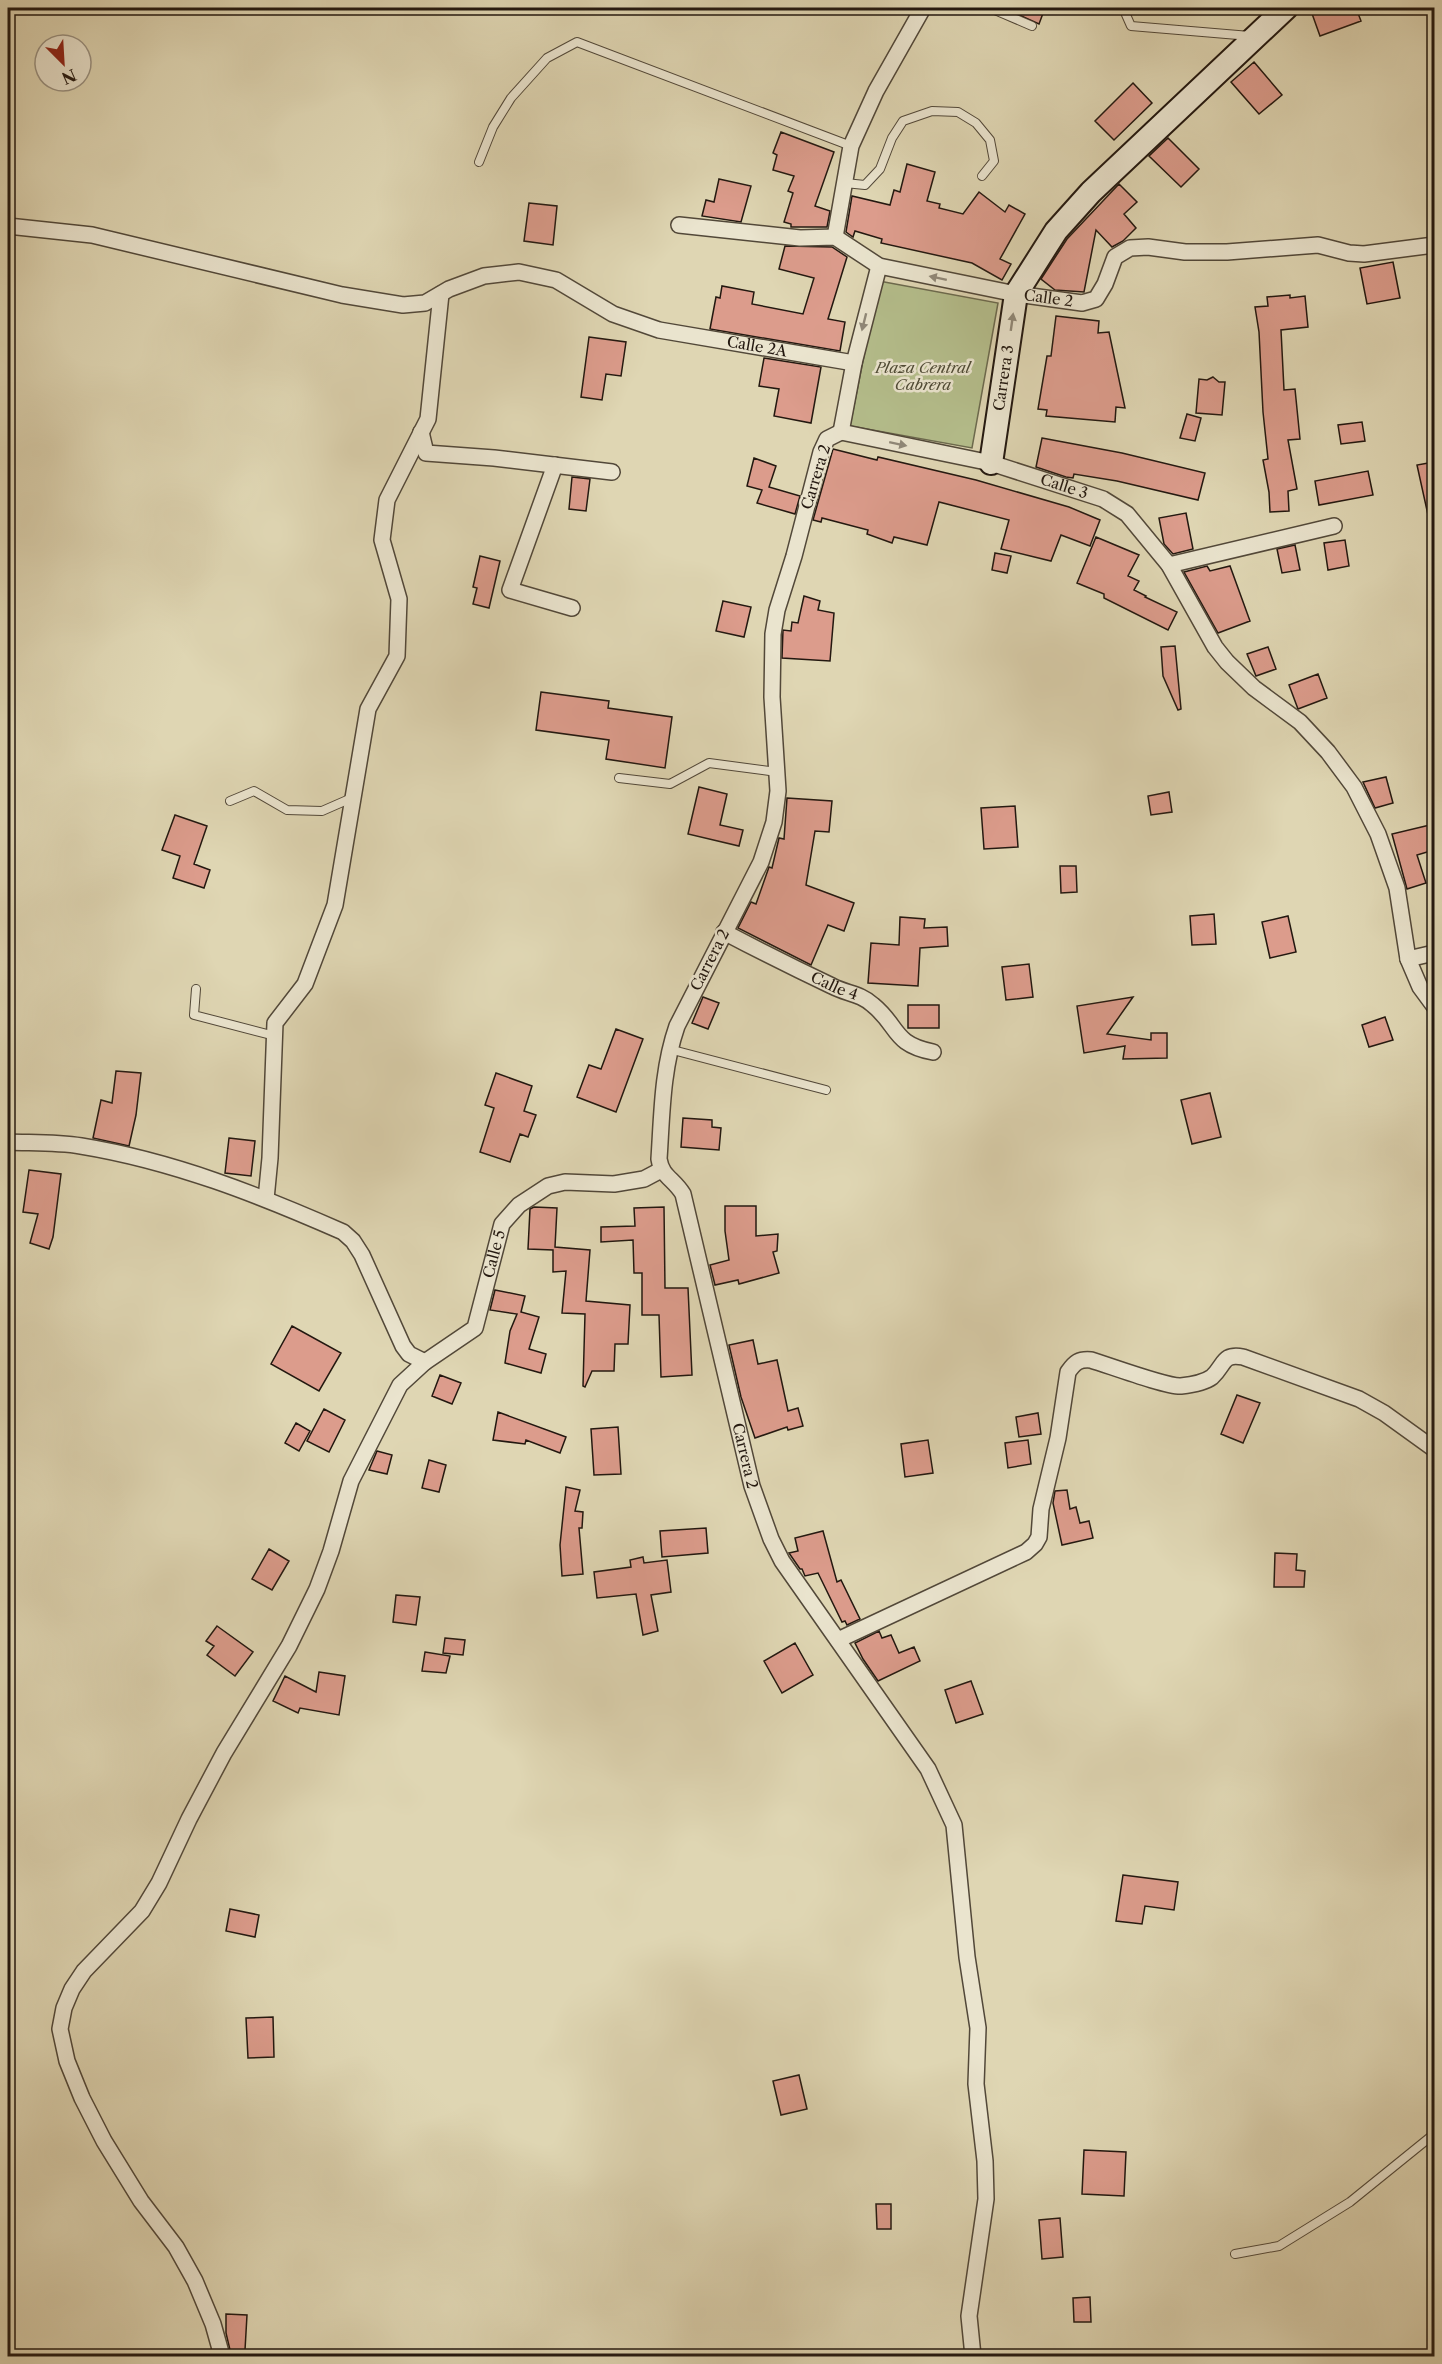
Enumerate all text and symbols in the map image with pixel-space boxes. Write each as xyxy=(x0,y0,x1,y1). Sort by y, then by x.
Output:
north arrow xyxy=(33,33,93,93)
text: N xyxy=(59,65,80,89)
one-way arrow xyxy=(928,273,947,282)
street label: Calle 2 xyxy=(1023,285,1074,311)
one-way arrow xyxy=(1007,312,1016,331)
one-way arrow xyxy=(859,313,869,332)
street label: Calle 2A xyxy=(725,332,789,361)
street label: Carrera 3 xyxy=(989,344,1017,412)
park label: Plaza Central Cabrera xyxy=(874,358,973,394)
one-way arrow xyxy=(889,439,907,449)
street label: Carrera 2 xyxy=(797,442,834,512)
street label: Calle 3 xyxy=(1038,469,1091,503)
street label: Carrera 2 xyxy=(686,926,733,994)
street label: Calle 4 xyxy=(808,967,860,1004)
street label: Calle 5 xyxy=(478,1228,509,1280)
street label: Carrera 2 xyxy=(728,1421,762,1490)

